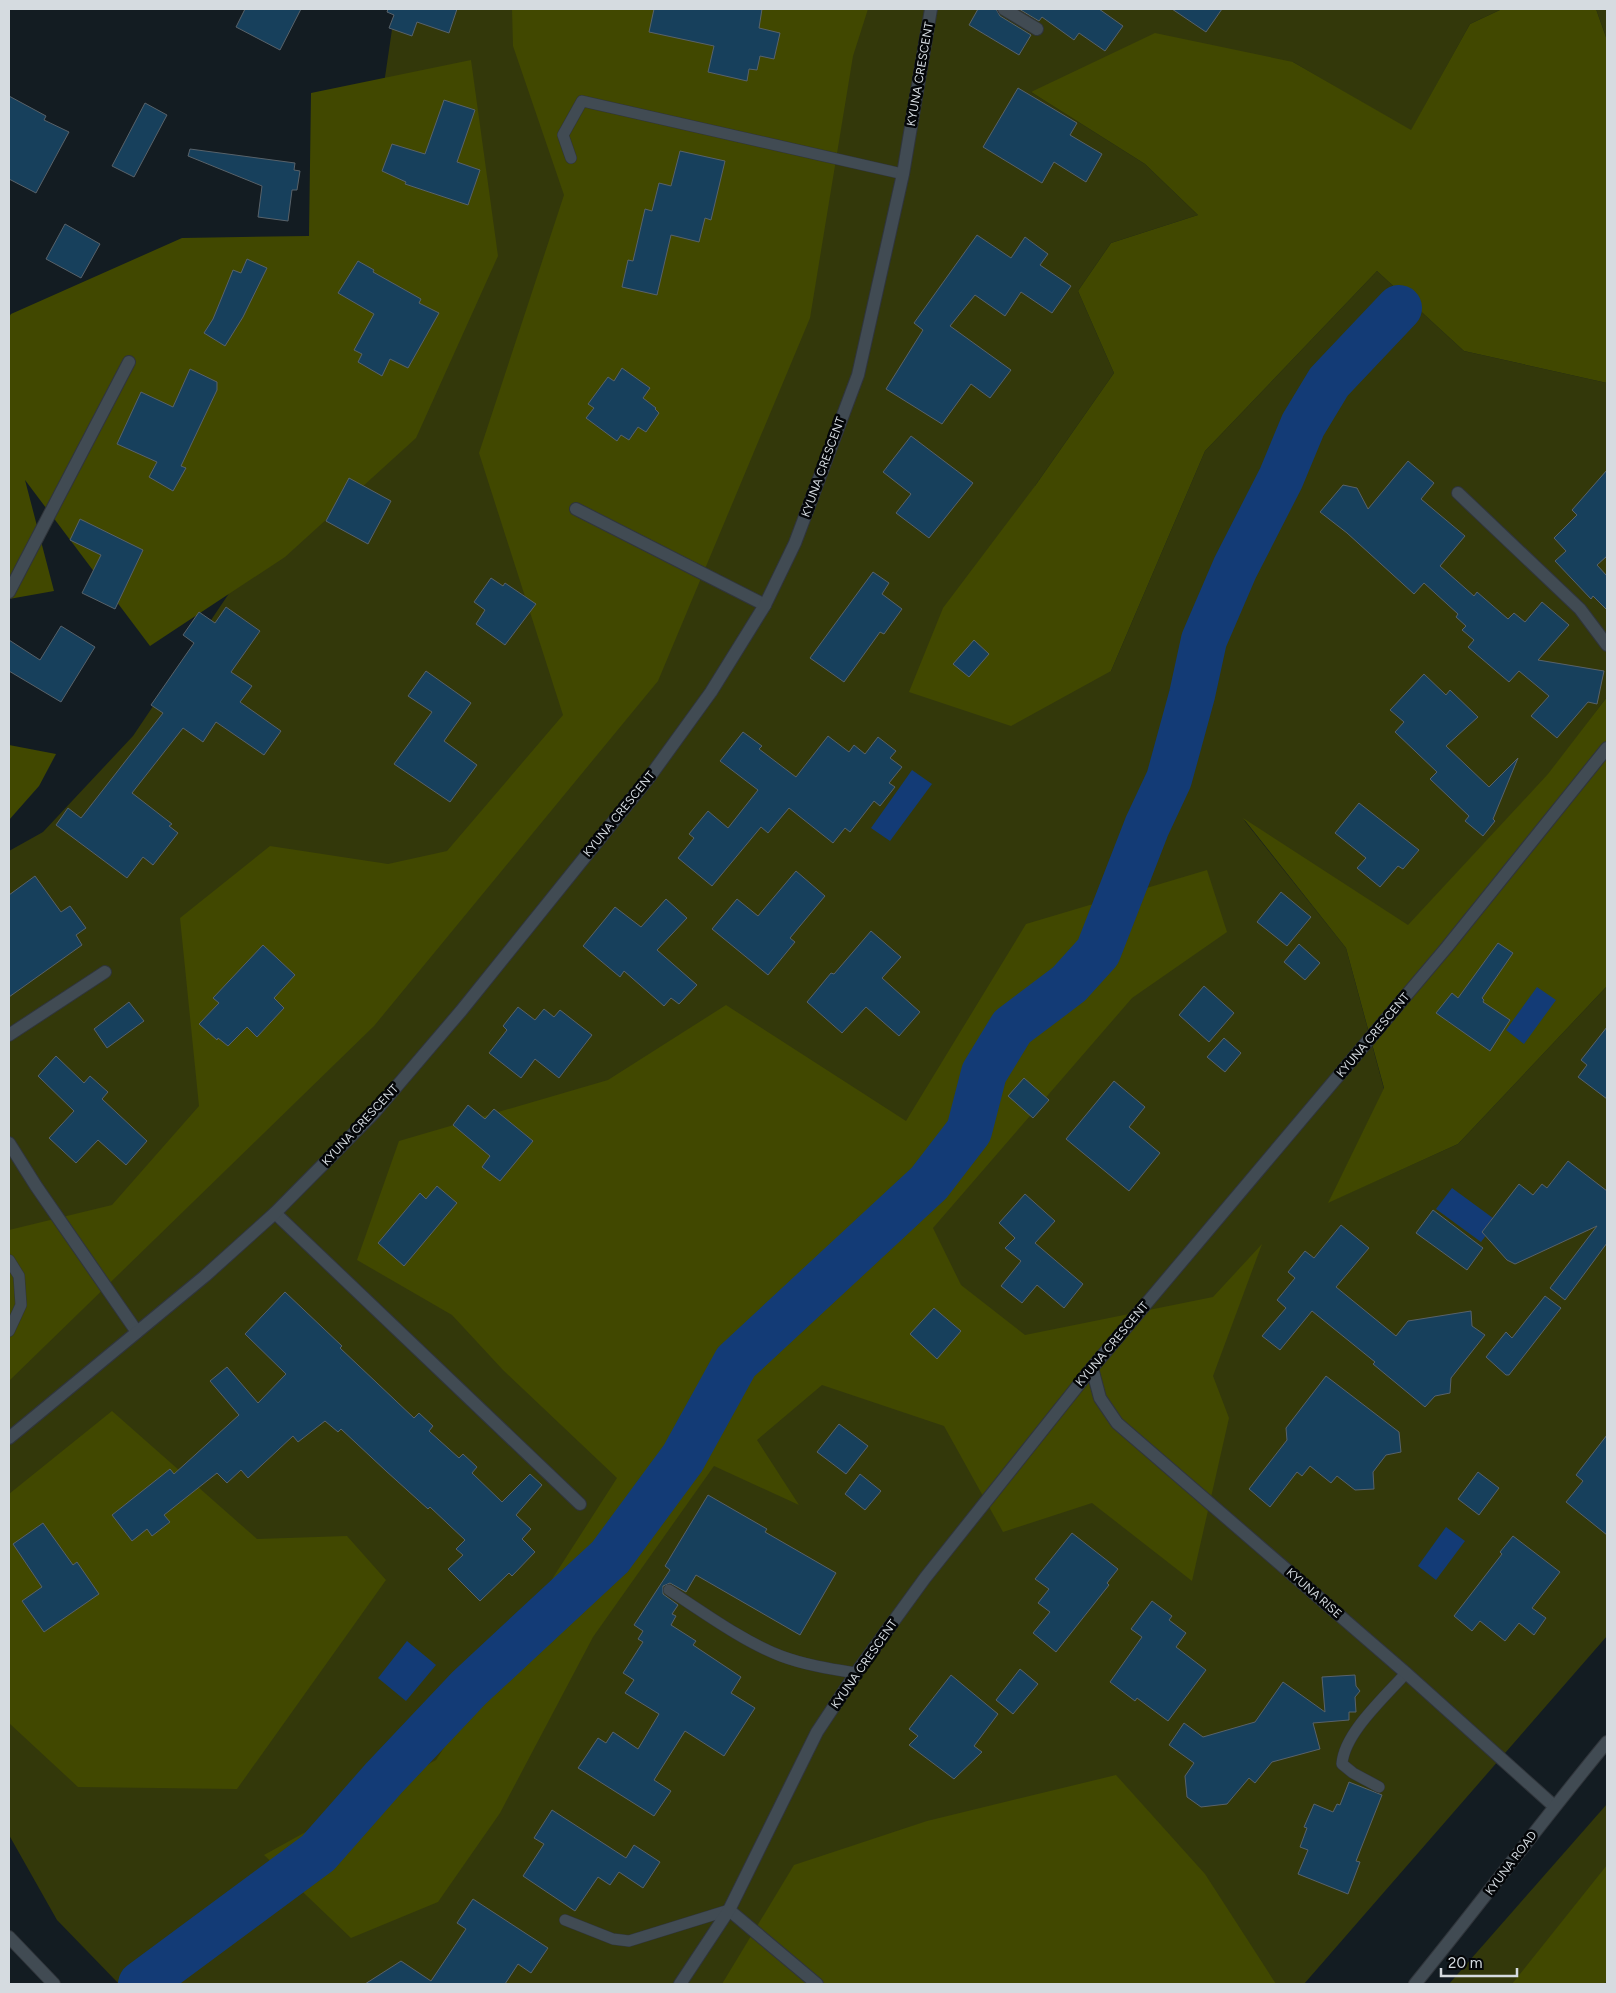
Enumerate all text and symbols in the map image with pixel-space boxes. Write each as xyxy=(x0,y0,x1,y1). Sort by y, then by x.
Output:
street label: KYUNA CRESCENT xyxy=(904,20,936,127)
street label: KYUNA CRESCENT xyxy=(798,415,848,519)
street label: KYUNA CRESCENT xyxy=(580,768,658,859)
street label: KYUNA CRESCENT xyxy=(1334,990,1413,1080)
street label: KYUNA CRESCENT xyxy=(319,1081,401,1168)
street label: KYUNA CRESCENT xyxy=(1073,1299,1152,1389)
street label: KYUNA RISE xyxy=(1283,1565,1345,1621)
street label: KYUNA CRESCENT xyxy=(828,1616,900,1711)
street label: KYUNA ROAD xyxy=(1482,1828,1540,1898)
scale bar xyxy=(1441,1946,1517,1978)
text: 20 m xyxy=(1448,1954,1482,1972)

